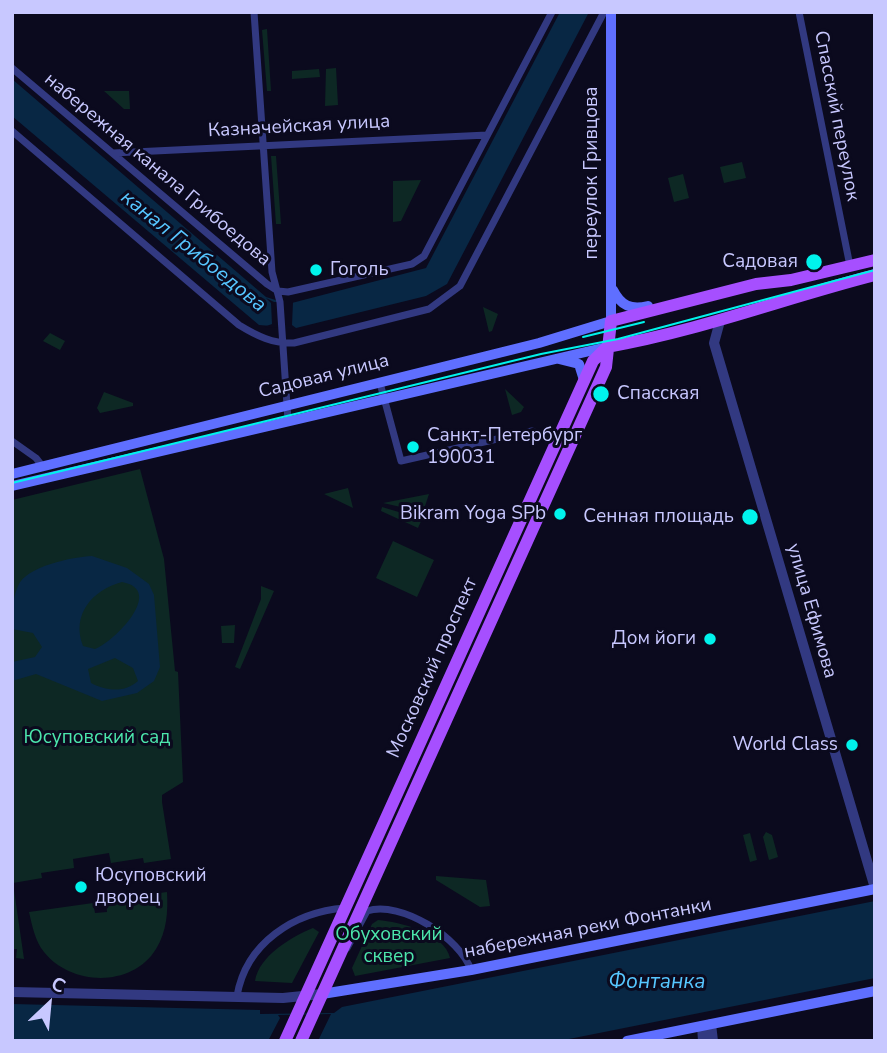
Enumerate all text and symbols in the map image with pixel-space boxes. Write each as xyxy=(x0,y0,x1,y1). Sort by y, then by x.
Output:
street label: Спасский переулок xyxy=(808,29,864,203)
street label: набережная канала Грибоедова xyxy=(39,68,275,272)
street label: переулок Гривцова xyxy=(581,86,603,260)
street label: Казначейская улица xyxy=(207,111,391,143)
water label: канал Грибоедова xyxy=(115,186,271,318)
place label: Садовая xyxy=(722,251,798,273)
marker: Садовая xyxy=(804,252,824,272)
place label: Гоголь xyxy=(330,259,389,281)
marker: Гоголь xyxy=(308,262,324,278)
street label: Садовая улица xyxy=(256,350,392,404)
place label: Спасская xyxy=(617,383,700,405)
marker: Спасская xyxy=(591,384,611,404)
place label: Санкт-Петербург 190031 xyxy=(427,425,582,469)
marker: Санкт-Петербург 190031 xyxy=(405,439,421,455)
place label: Bikram Yoga SPb xyxy=(400,503,546,525)
marker: Bikram Yoga SPb xyxy=(552,506,568,522)
place label: Сенная площадь xyxy=(583,506,734,528)
marker: Сенная площадь xyxy=(740,507,760,527)
street label: улица Ефимова xyxy=(781,541,841,681)
street label: Московский проспект xyxy=(383,574,483,762)
place label: Дом йоги xyxy=(612,628,696,650)
marker: Дом йоги xyxy=(702,631,718,647)
park label: Юсуповский сад xyxy=(24,727,170,749)
place label: World Class xyxy=(733,734,838,756)
marker: World Class xyxy=(844,737,860,753)
place label: Юсуповский дворец xyxy=(95,865,207,909)
marker: Юсуповский дворец xyxy=(73,879,89,895)
street label: набережная реки Фонтанки xyxy=(462,894,714,964)
park label: Обуховский сквер xyxy=(335,924,443,968)
north arrow xyxy=(14,969,84,1039)
water label: Фонтанка xyxy=(608,970,706,996)
text: С xyxy=(47,971,70,1000)

